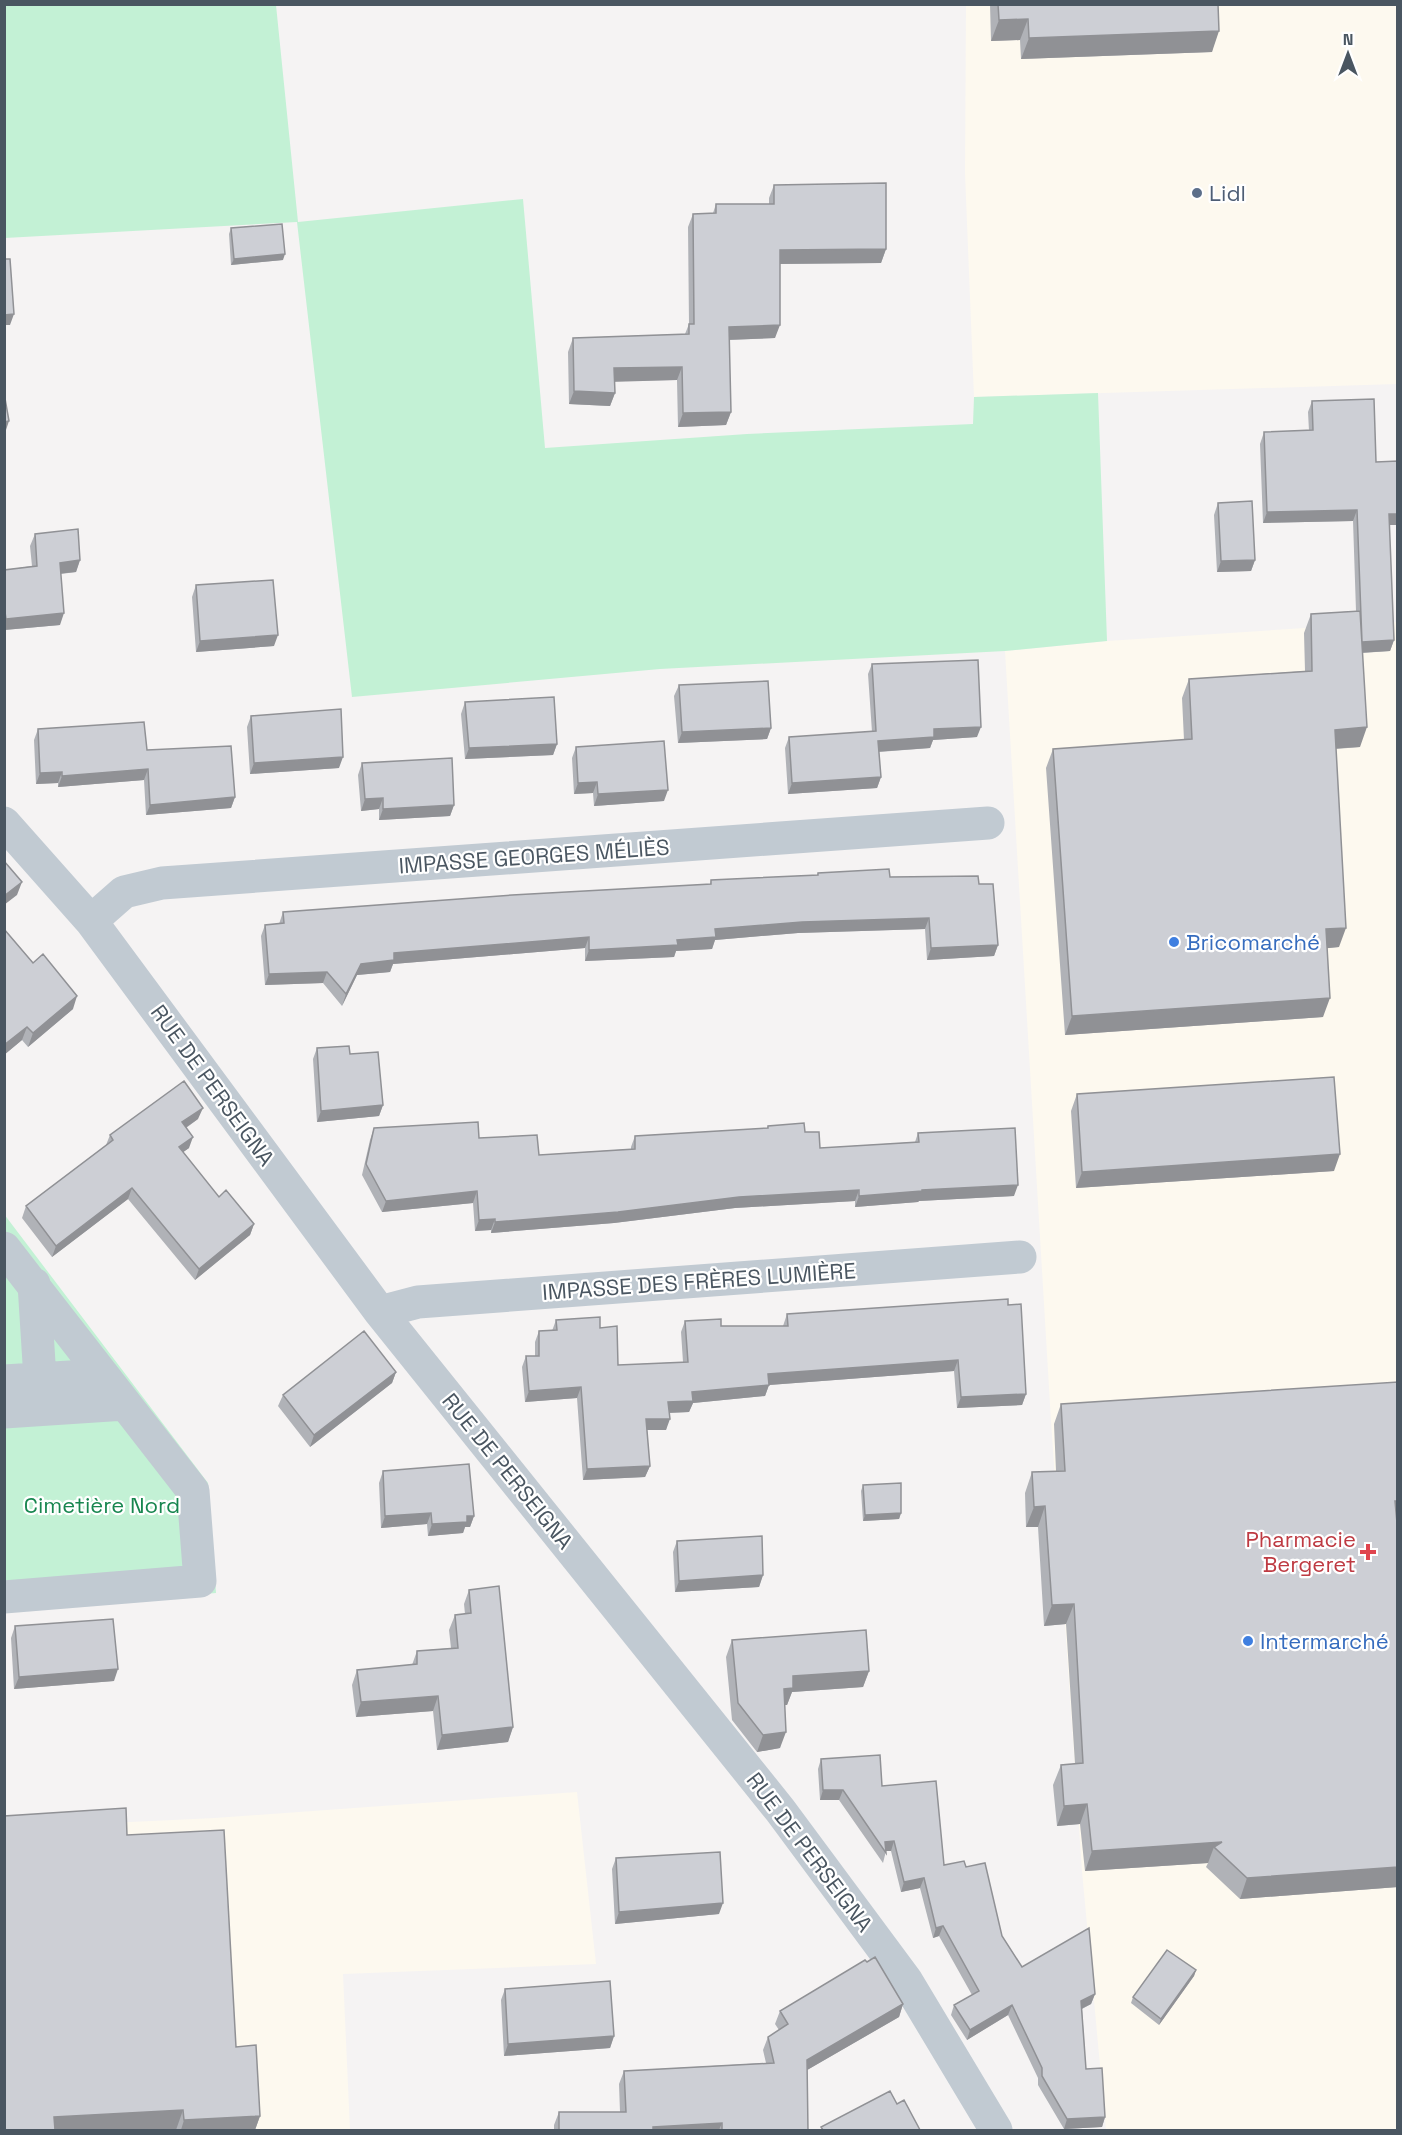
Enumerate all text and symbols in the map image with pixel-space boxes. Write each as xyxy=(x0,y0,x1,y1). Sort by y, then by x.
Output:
north arrow xyxy=(1318,24,1378,84)
text: N xyxy=(1343,29,1353,50)
place label: Lidl xyxy=(1209,179,1246,207)
marker: Lidl xyxy=(1190,186,1204,200)
street label: IMPASSE GEORGES MÉLIÈS xyxy=(398,833,670,879)
place label: Bricomarché xyxy=(1186,928,1320,956)
marker: Bricomarché xyxy=(1167,935,1181,949)
street label: RUE DE PERSEIGNA xyxy=(145,999,281,1171)
street label: IMPASSE DES FRÈRES LUMIÈRE xyxy=(541,1256,857,1306)
street label: RUE DE PERSEIGNA xyxy=(436,1387,580,1555)
park label: Cimetière Nord xyxy=(24,1491,180,1519)
place label: Pharmacie Bergeret xyxy=(1246,1525,1356,1578)
marker: Pharmacie Bergeret xyxy=(1361,1545,1375,1559)
place label: Intermarché xyxy=(1260,1627,1389,1655)
marker: Intermarché xyxy=(1241,1634,1255,1648)
street label: RUE DE PERSEIGNA xyxy=(741,1767,879,1938)

